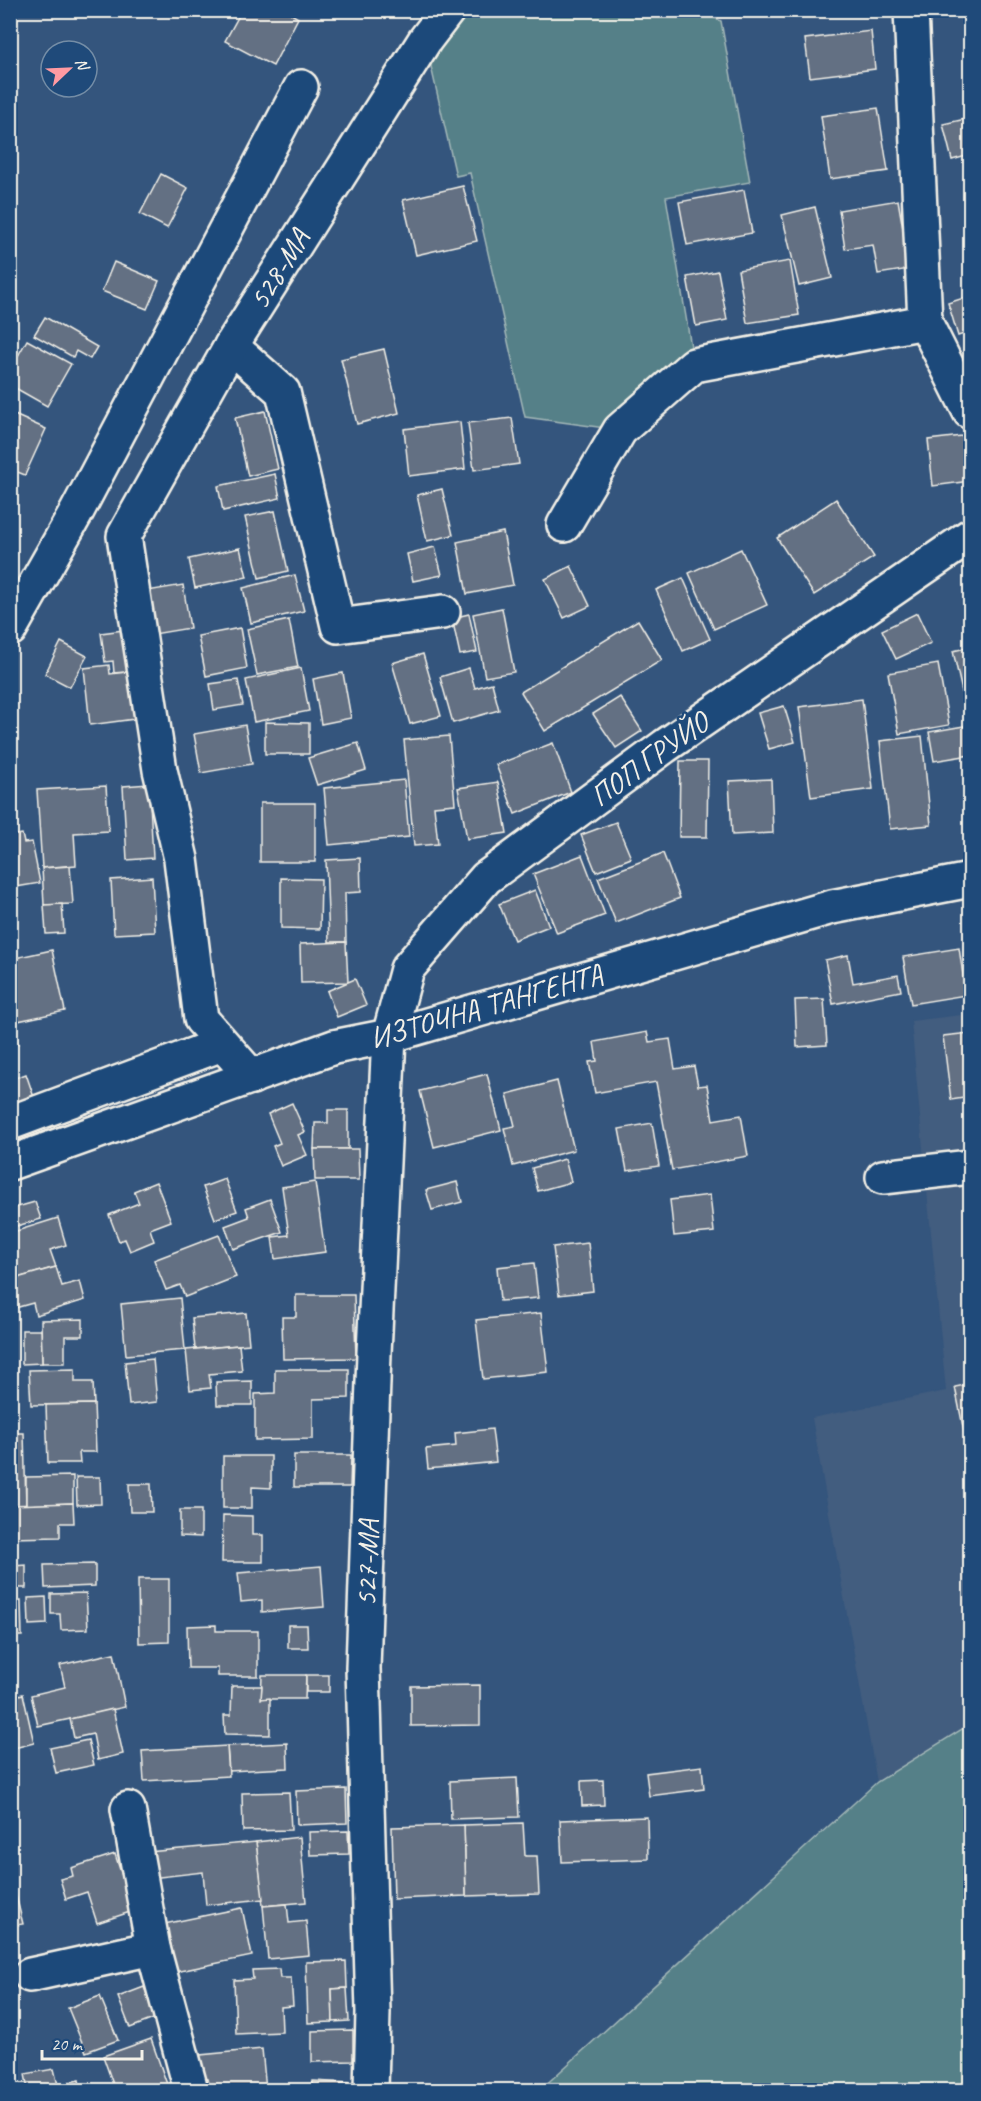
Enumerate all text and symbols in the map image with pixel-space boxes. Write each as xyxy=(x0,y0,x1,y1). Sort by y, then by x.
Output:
north arrow xyxy=(39,39,99,99)
text: N xyxy=(71,55,94,75)
street label: 528-МА xyxy=(240,220,319,316)
street label: ПОП ГРУЙО xyxy=(582,701,718,815)
street label: ИЗТОЧНА ТАНГЕНТА xyxy=(365,954,608,1057)
street label: 527-МА xyxy=(346,1517,388,1607)
scale bar xyxy=(42,2023,142,2061)
text: 20 m xyxy=(51,2033,84,2055)

